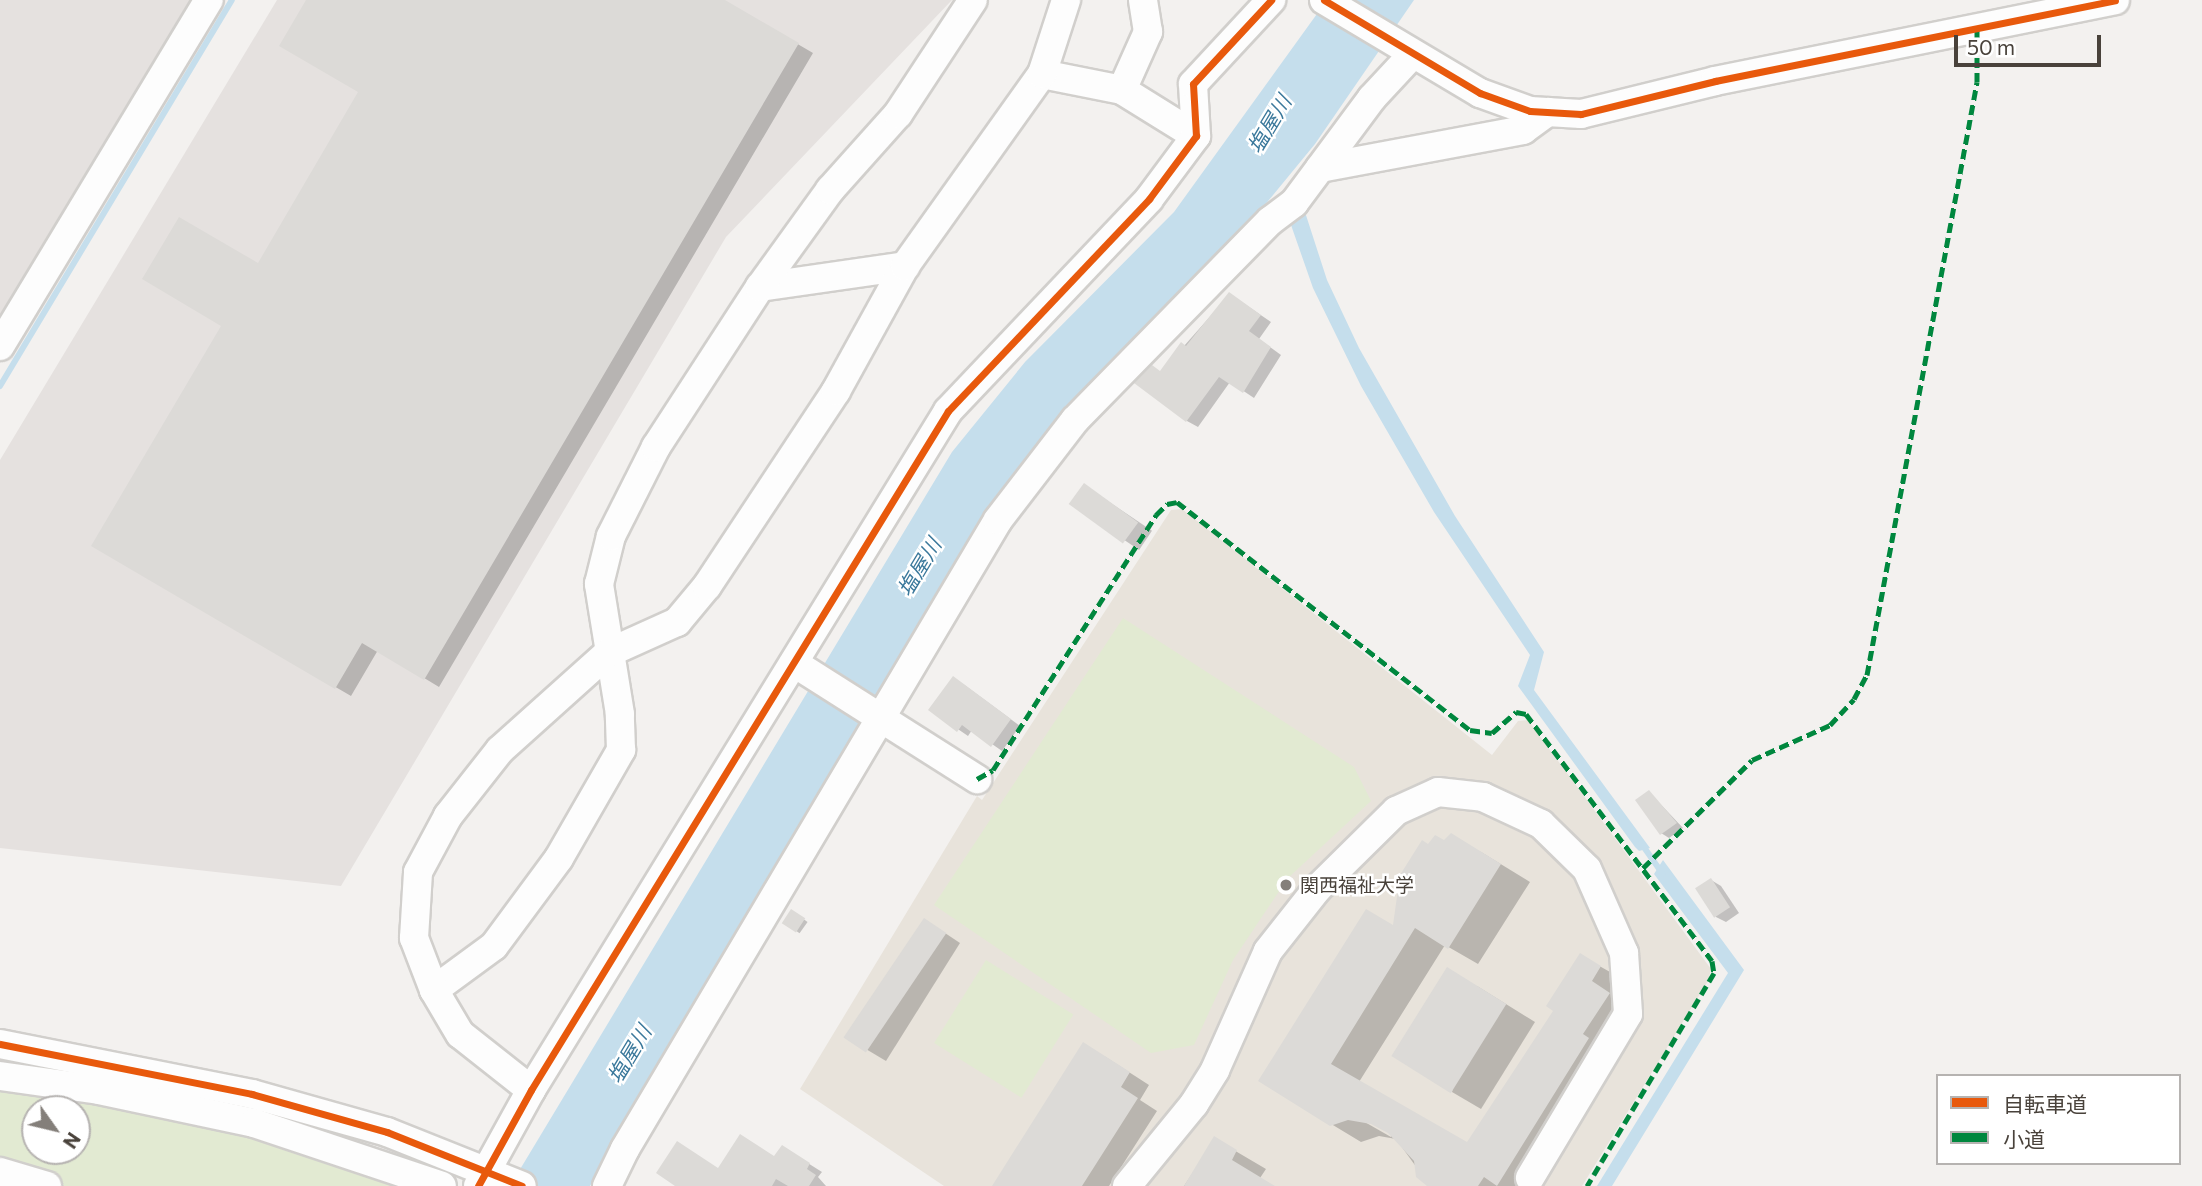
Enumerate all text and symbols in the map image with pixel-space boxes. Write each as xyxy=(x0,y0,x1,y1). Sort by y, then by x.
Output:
scale bar xyxy=(1957,21,2104,65)
text: 50 m xyxy=(1967,34,2015,59)
water label: 塩屋川 xyxy=(1242,91,1296,157)
water label: 塩屋川 xyxy=(892,534,946,600)
place label: 関西福祉大学 xyxy=(1300,874,1414,896)
marker: 関西福祉大学 xyxy=(1278,877,1294,893)
water label: 塩屋川 xyxy=(602,1021,656,1087)
legend xyxy=(1936,1074,2181,1165)
text: 自転車道 xyxy=(2003,1091,2087,1116)
north arrow xyxy=(21,1095,91,1165)
text: 小道 xyxy=(2003,1126,2045,1151)
text: N xyxy=(59,1129,86,1153)

